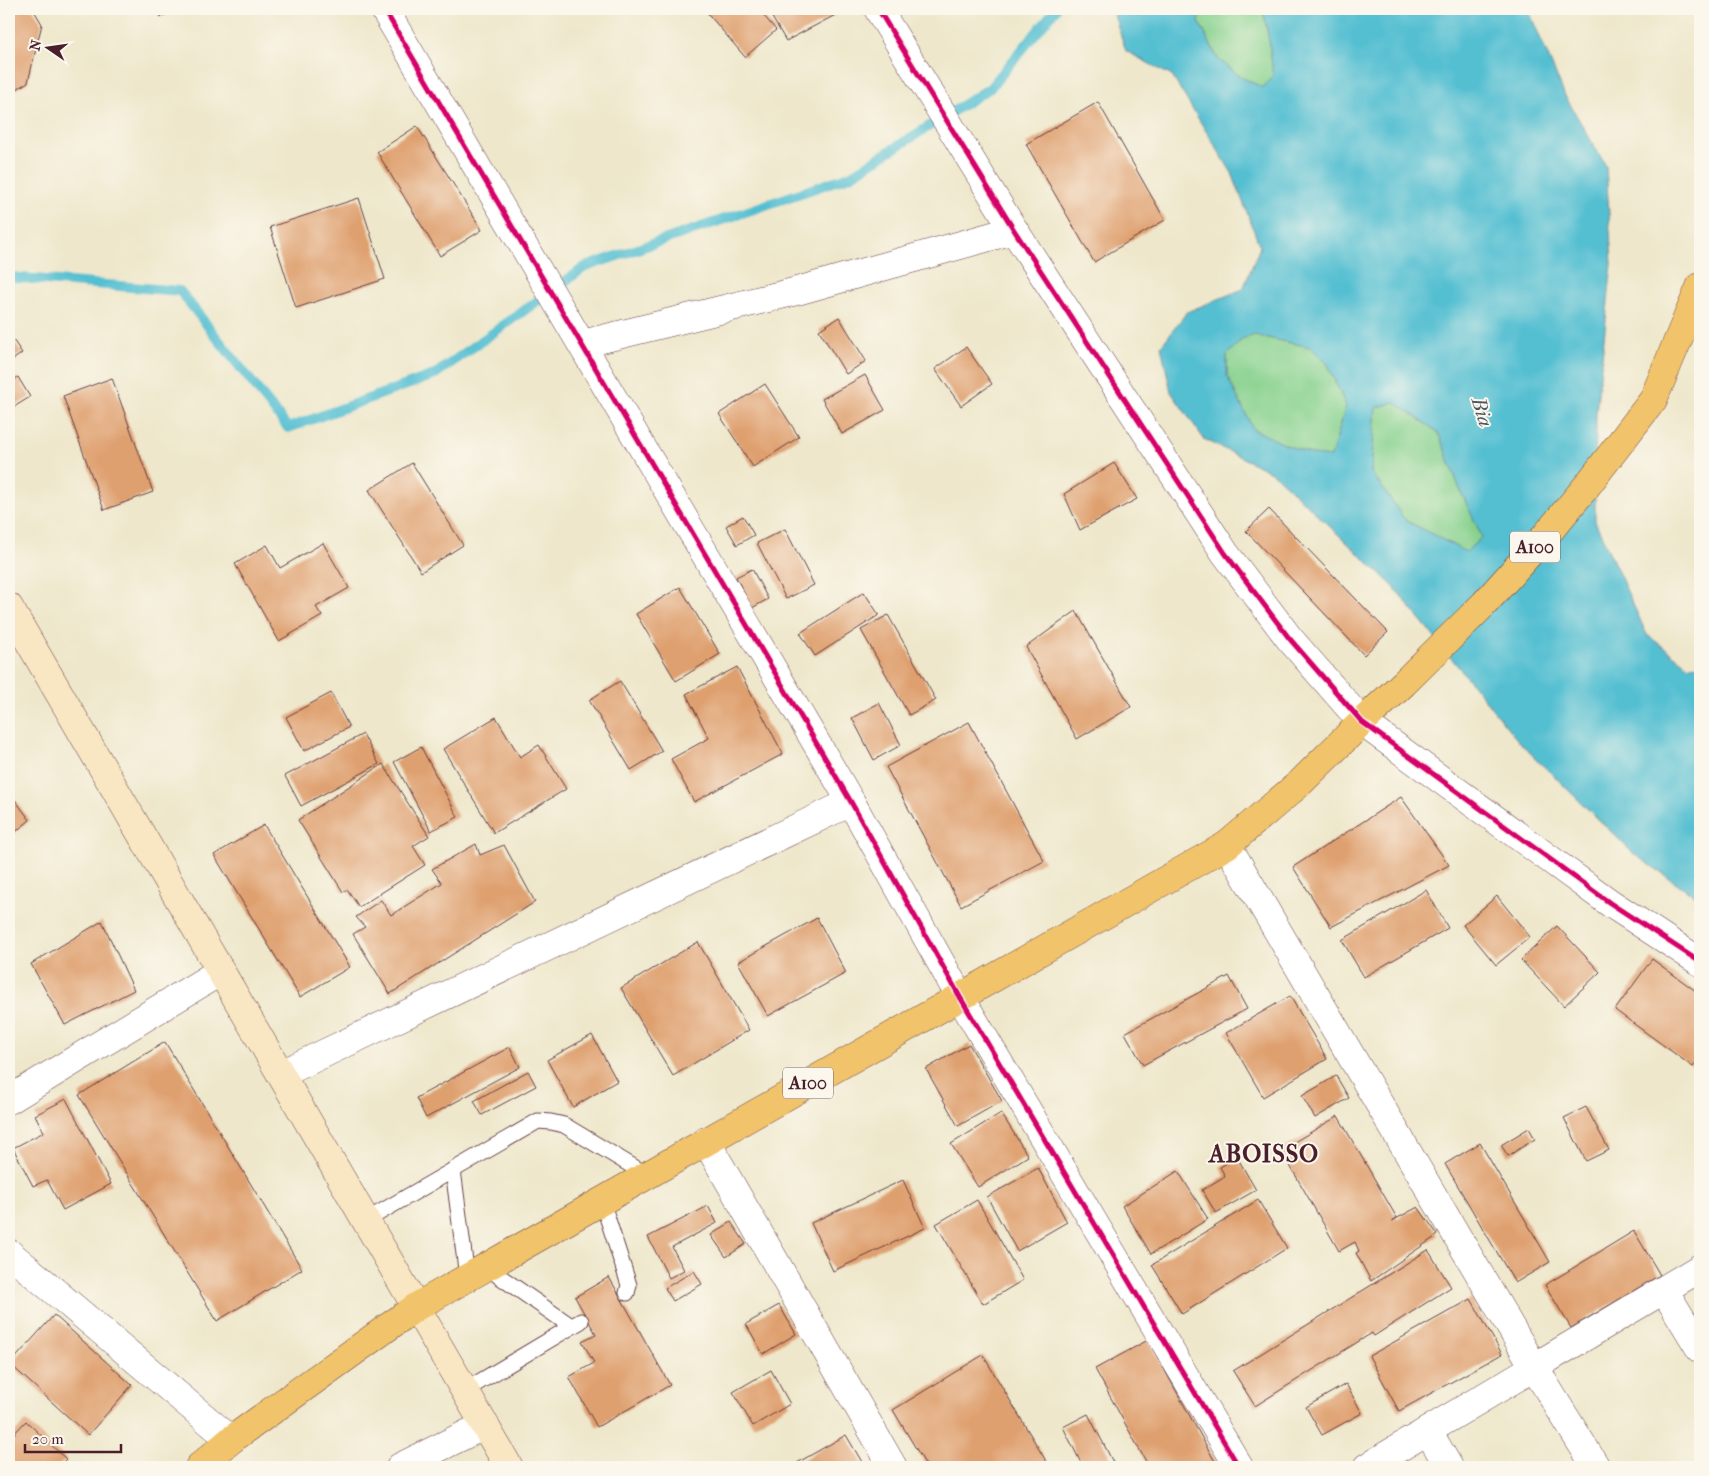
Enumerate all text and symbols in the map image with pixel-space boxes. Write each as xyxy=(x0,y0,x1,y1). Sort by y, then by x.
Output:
north arrow xyxy=(22,22,72,72)
text: N xyxy=(26,38,45,52)
water label: Bia xyxy=(1466,394,1497,429)
road number: A100 xyxy=(1510,532,1560,562)
road number: A100 xyxy=(783,1068,833,1098)
district label: ABOISSO xyxy=(1207,1140,1319,1168)
scale bar xyxy=(25,1421,121,1453)
text: 20 m xyxy=(32,1430,64,1448)

